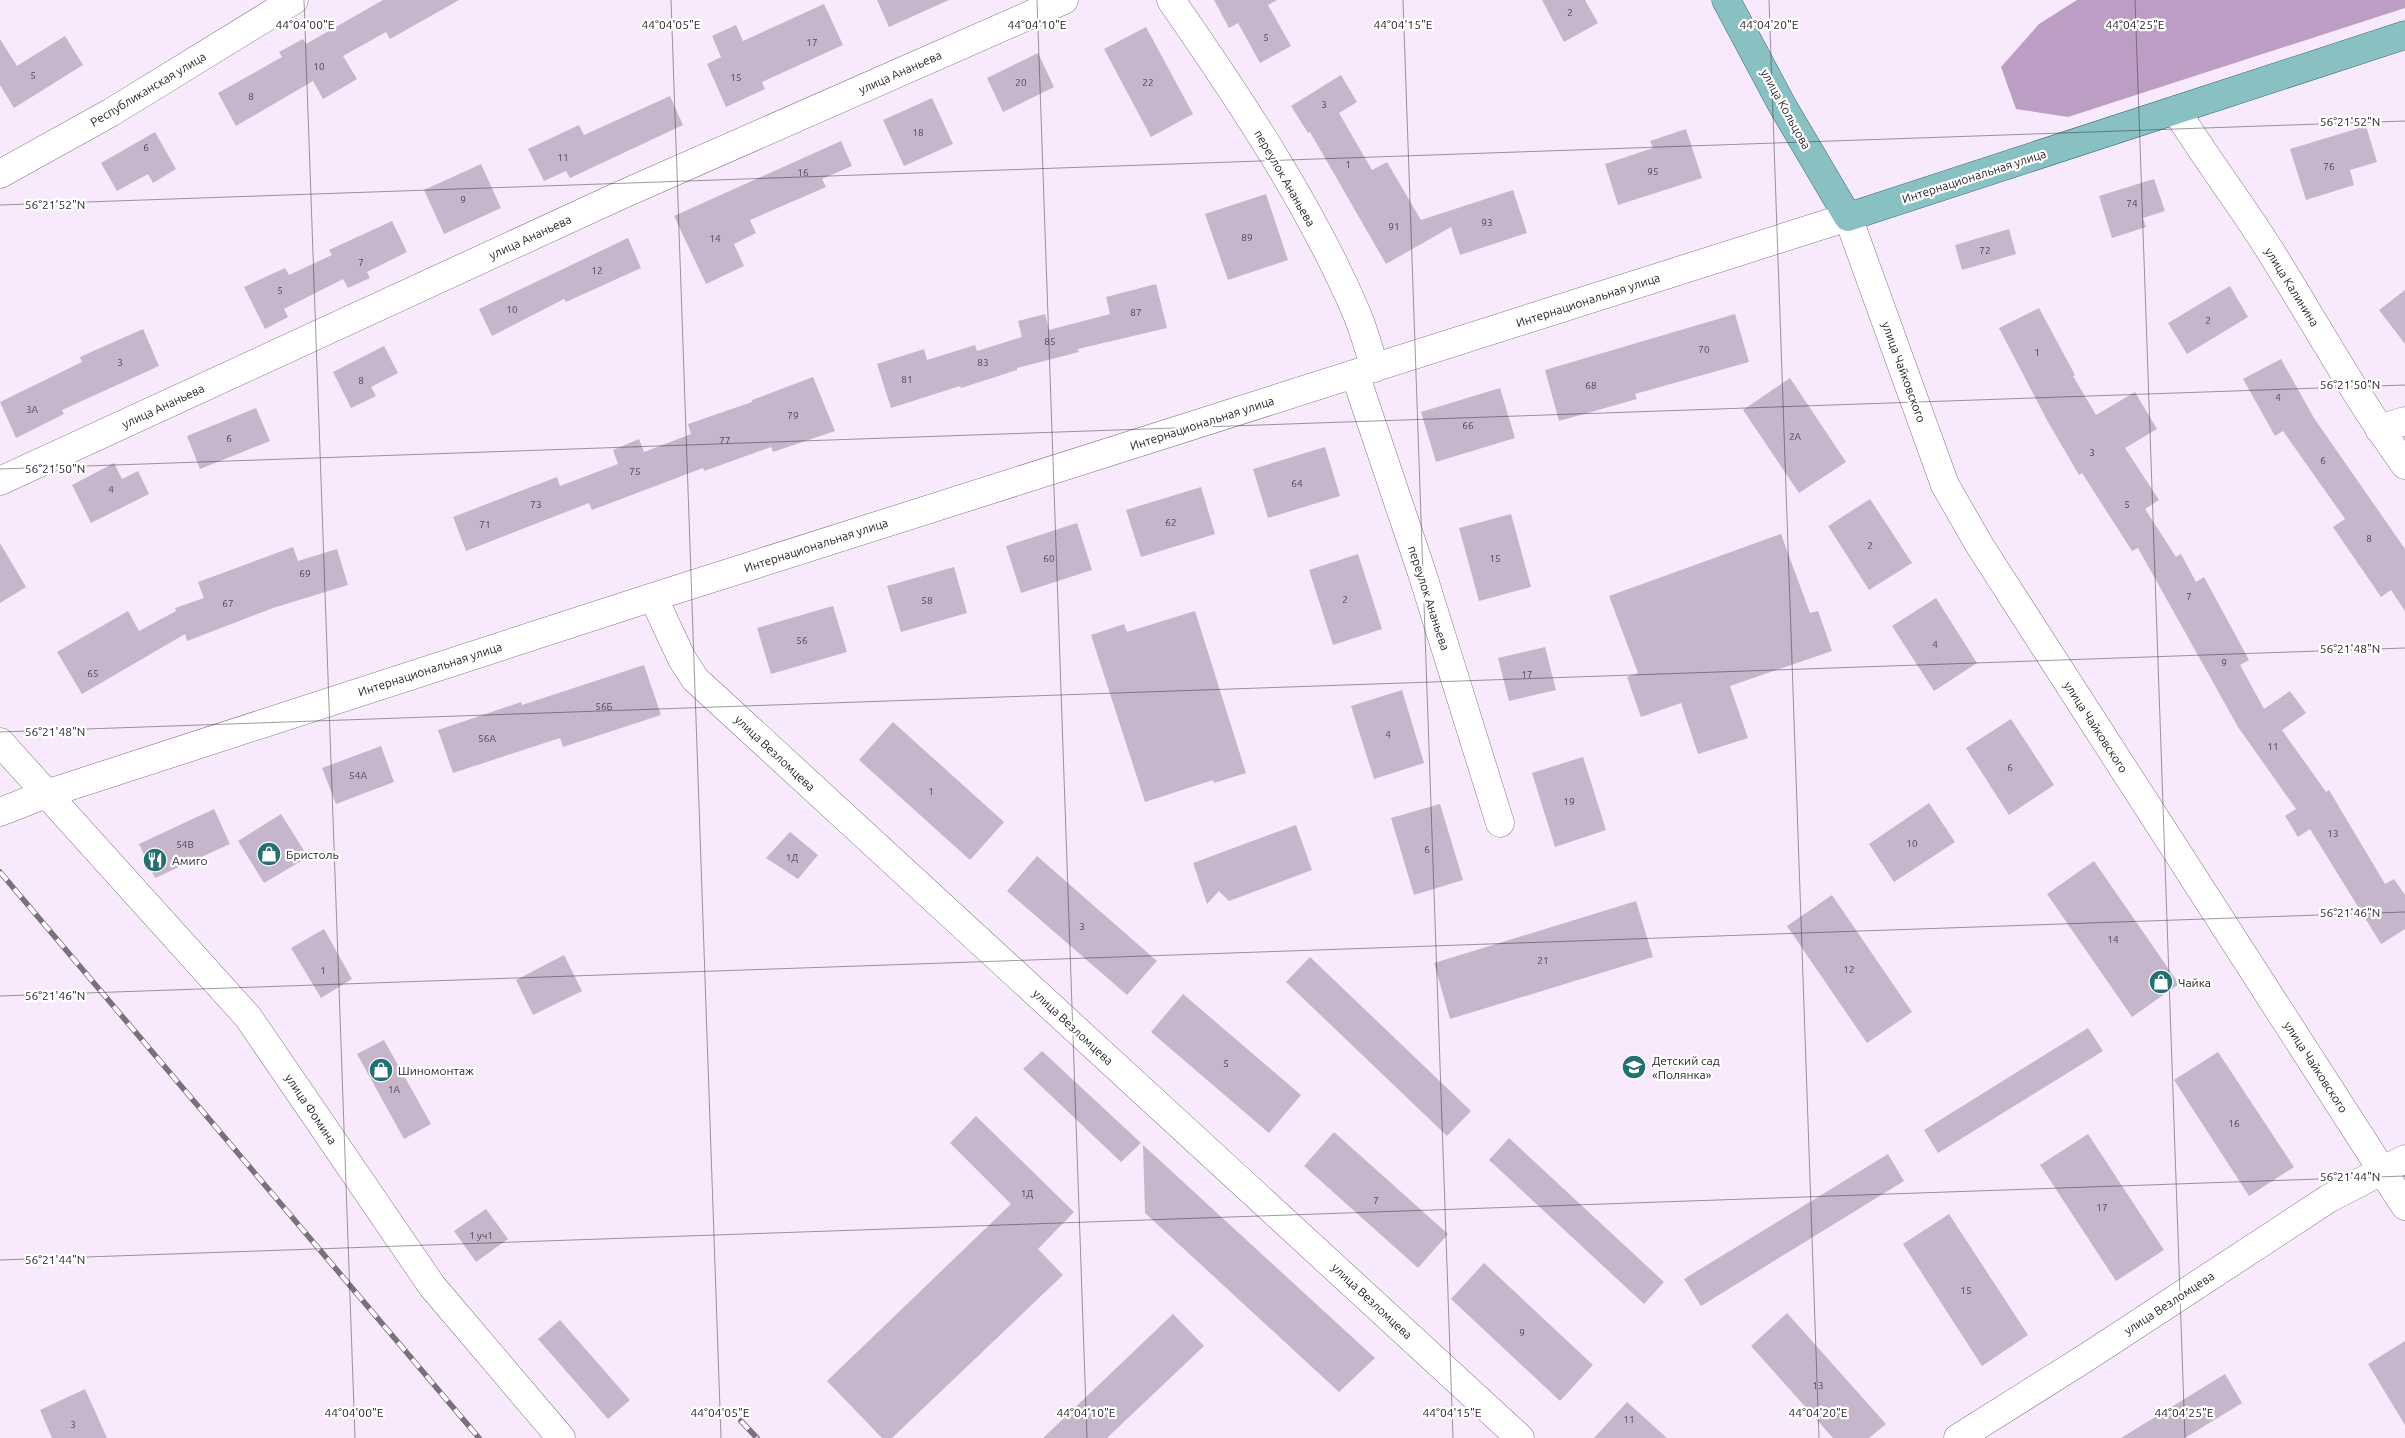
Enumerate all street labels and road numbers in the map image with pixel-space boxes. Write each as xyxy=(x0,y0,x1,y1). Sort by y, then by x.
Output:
street label: улица Ананьева xyxy=(857,48,943,96)
street label: Республиканская улица xyxy=(88,49,208,129)
street label: улица Кольцова xyxy=(1759,67,1813,151)
street label: переулок Ананьева xyxy=(1252,127,1318,229)
street label: Интернациональная улица xyxy=(1900,147,2048,205)
street label: улица Ананьева xyxy=(487,212,573,262)
street label: улица Калинина xyxy=(2263,245,2321,329)
street label: Интернациональная улица xyxy=(1514,271,1662,329)
street label: улица Чайковского xyxy=(1880,320,1928,424)
street label: улица Ананьева xyxy=(120,381,206,431)
street label: Интернациональная улица xyxy=(1128,394,1276,452)
street label: Интернациональная улица xyxy=(742,516,890,574)
street label: переулок Ананьева xyxy=(1406,544,1452,652)
street label: Интернациональная улица xyxy=(356,640,504,698)
street label: улица Чайковского xyxy=(2062,679,2130,775)
street label: улица Везломцева xyxy=(732,713,818,793)
street label: улица Везломцева xyxy=(1030,987,1116,1067)
street label: улица Чайковского xyxy=(2282,1019,2350,1115)
street label: улица Фомина xyxy=(283,1071,339,1147)
street label: улица Везломцева xyxy=(1329,1261,1415,1341)
street label: улица Везломцева xyxy=(2122,1269,2216,1337)

